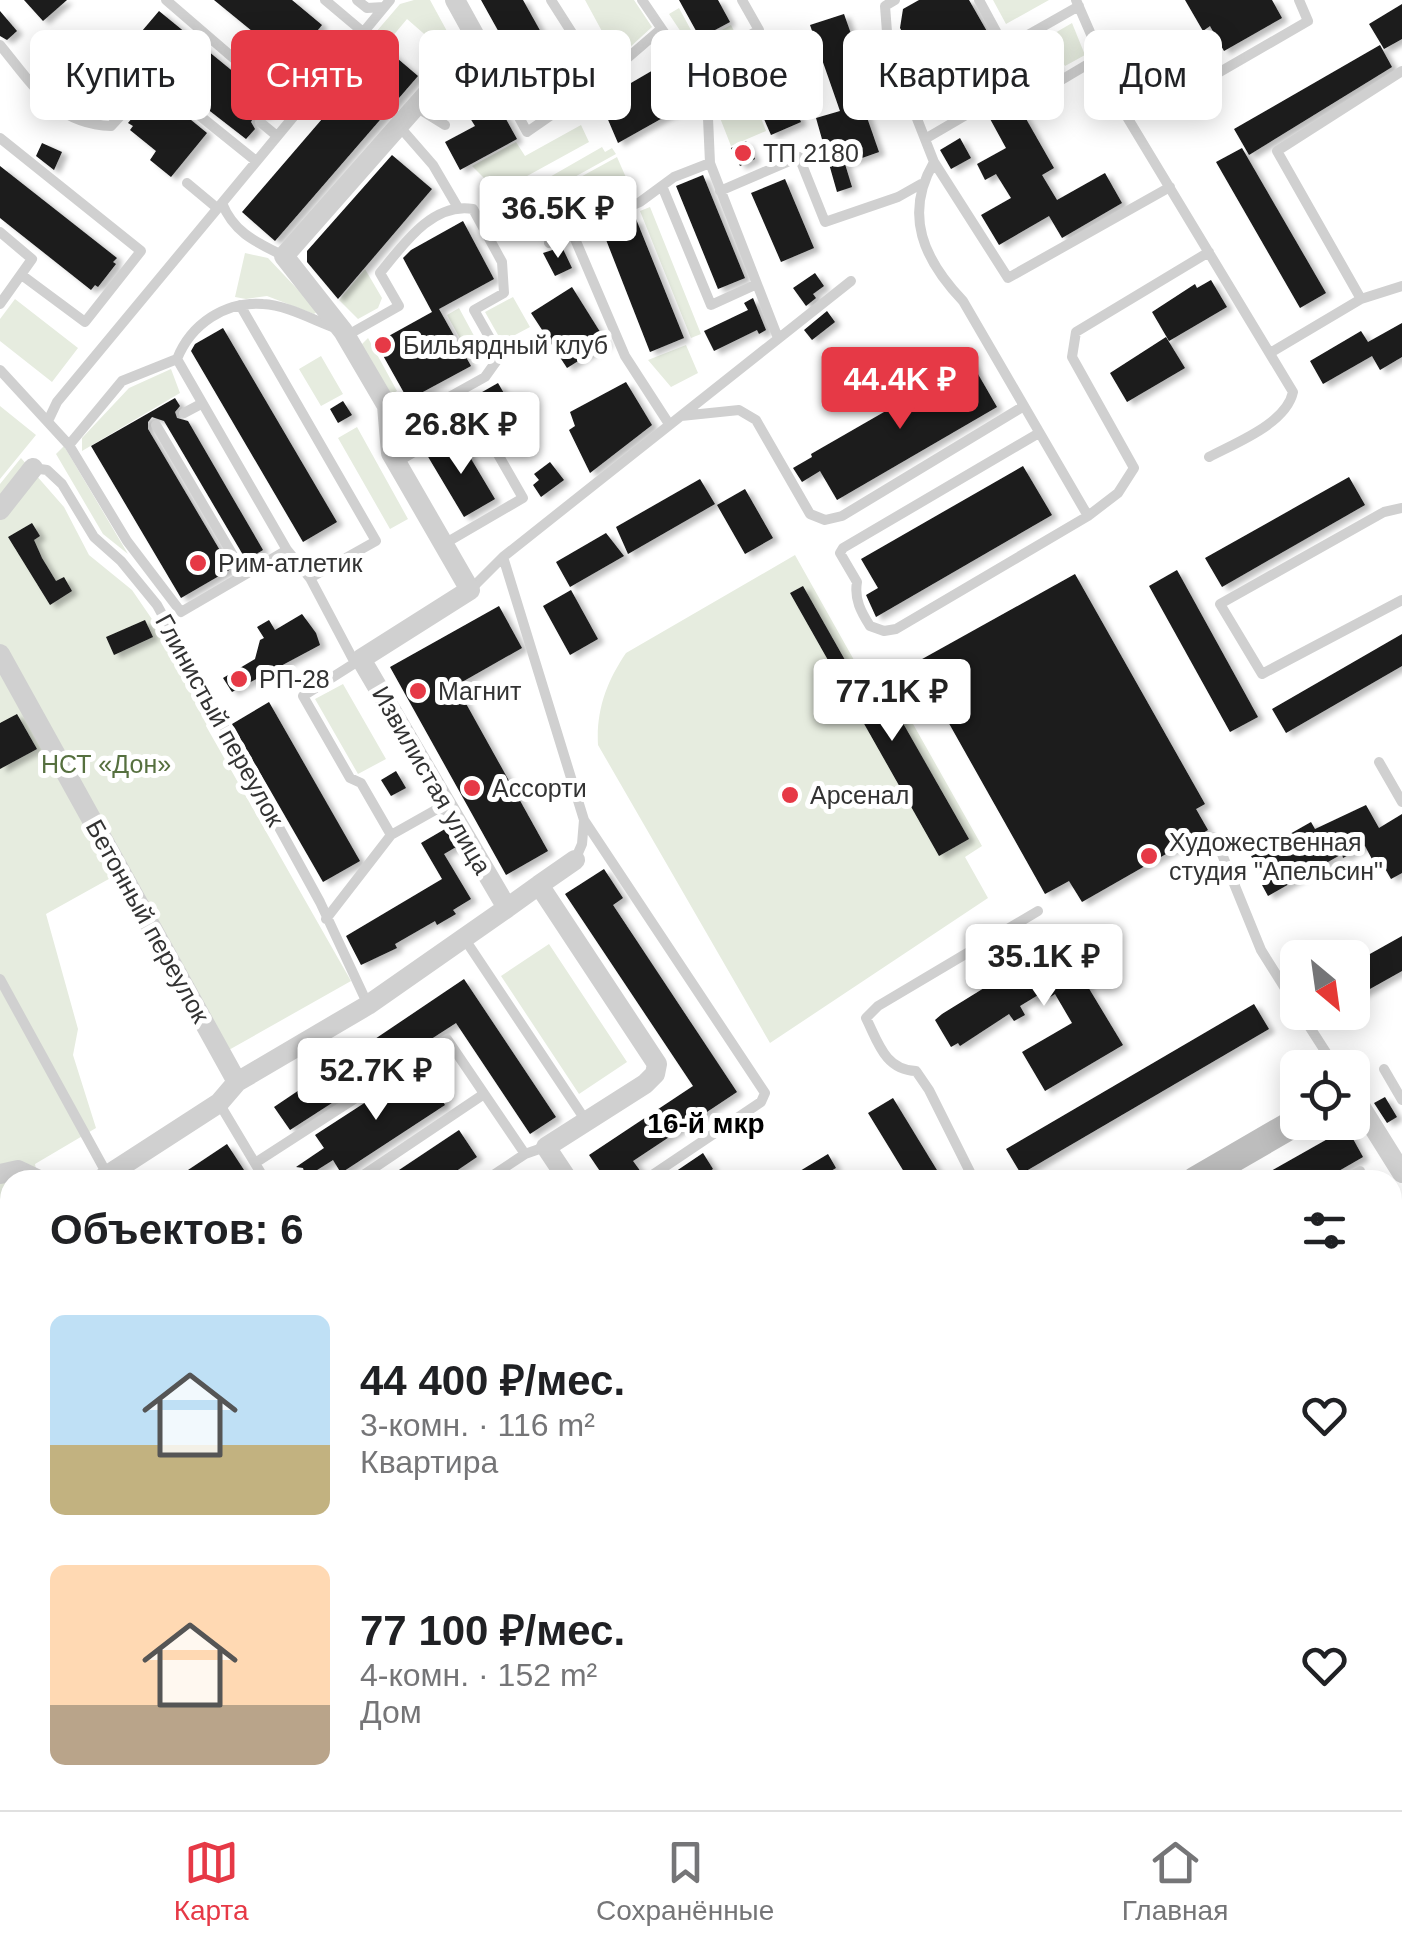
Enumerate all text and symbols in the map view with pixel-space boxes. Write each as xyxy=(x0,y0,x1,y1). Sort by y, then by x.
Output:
chip: Купить xyxy=(30,30,211,120)
chip: Снять xyxy=(231,30,399,120)
chip: Фильтры xyxy=(419,30,631,120)
chip: Новое xyxy=(651,30,823,120)
chip: Квартира xyxy=(843,30,1064,120)
chip: Дом xyxy=(1084,30,1222,120)
place label: ТП 2180 xyxy=(763,139,859,167)
marker: ТП 2180 xyxy=(732,142,754,164)
pin: 36.5K ₽ xyxy=(466,176,650,261)
text: 36.5K ₽ xyxy=(502,190,614,226)
place label: Бильярдный клуб xyxy=(403,331,608,359)
marker: Бильярдный клуб xyxy=(372,334,394,356)
pin: 44.4K ₽ xyxy=(808,347,992,432)
text: 44.4K ₽ xyxy=(844,361,956,397)
pin: 26.8K ₽ xyxy=(369,392,553,477)
text: 26.8K ₽ xyxy=(405,406,517,442)
place label: Рим-атлетик xyxy=(218,549,363,577)
marker: Рим-атлетик xyxy=(187,552,209,574)
street label: Глинистый переулок xyxy=(150,609,290,832)
pin: 77.1K ₽ xyxy=(800,659,984,744)
place label: РП-28 xyxy=(259,665,330,693)
marker: РП-28 xyxy=(228,668,250,690)
text: 77.1K ₽ xyxy=(836,673,948,709)
place label: Магнит xyxy=(438,677,522,705)
marker: Магнит xyxy=(407,680,429,702)
street label: Извилистая улица xyxy=(367,681,497,879)
park label: НСТ «Дон» xyxy=(41,750,171,778)
place label: Ассорти xyxy=(492,774,587,802)
marker: Ассорти xyxy=(461,777,483,799)
place label: Арсенал xyxy=(810,781,909,809)
marker: Арсенал xyxy=(779,784,801,806)
street label: Бетонный переулок xyxy=(81,815,216,1028)
place label: Художественная студия "Апельсин" xyxy=(1169,828,1383,885)
marker: Художественная студия "Апельсин" xyxy=(1138,845,1160,867)
pin: 35.1K ₽ xyxy=(952,924,1136,1009)
text: 35.1K ₽ xyxy=(988,938,1100,974)
north arrow xyxy=(1280,940,1370,1030)
map controls xyxy=(1280,940,1370,1140)
pin: 52.7K ₽ xyxy=(284,1038,468,1123)
button: locate xyxy=(1280,1050,1370,1140)
text: 52.7K ₽ xyxy=(320,1052,432,1088)
district label: 16-й мкр xyxy=(647,1108,765,1139)
icon: filters xyxy=(1297,1203,1352,1258)
text: Объектов: 6 xyxy=(50,1206,304,1253)
icon: home xyxy=(130,1355,250,1475)
text: 44 400 ₽/мес. xyxy=(360,1357,625,1404)
icon: heart xyxy=(1297,1388,1352,1443)
text: 3-комн. · 116 m² xyxy=(360,1407,595,1443)
text: Квартира xyxy=(360,1444,498,1480)
icon: home xyxy=(130,1605,250,1725)
text: 77 100 ₽/мес. xyxy=(360,1607,625,1654)
icon: heart xyxy=(1297,1638,1352,1693)
text: 4-комн. · 152 m² xyxy=(360,1657,597,1693)
text: Дом xyxy=(360,1694,422,1730)
tab: Карта xyxy=(174,1835,249,1927)
tab: Сохранённые xyxy=(596,1835,774,1927)
tab: Главная xyxy=(1122,1835,1228,1927)

